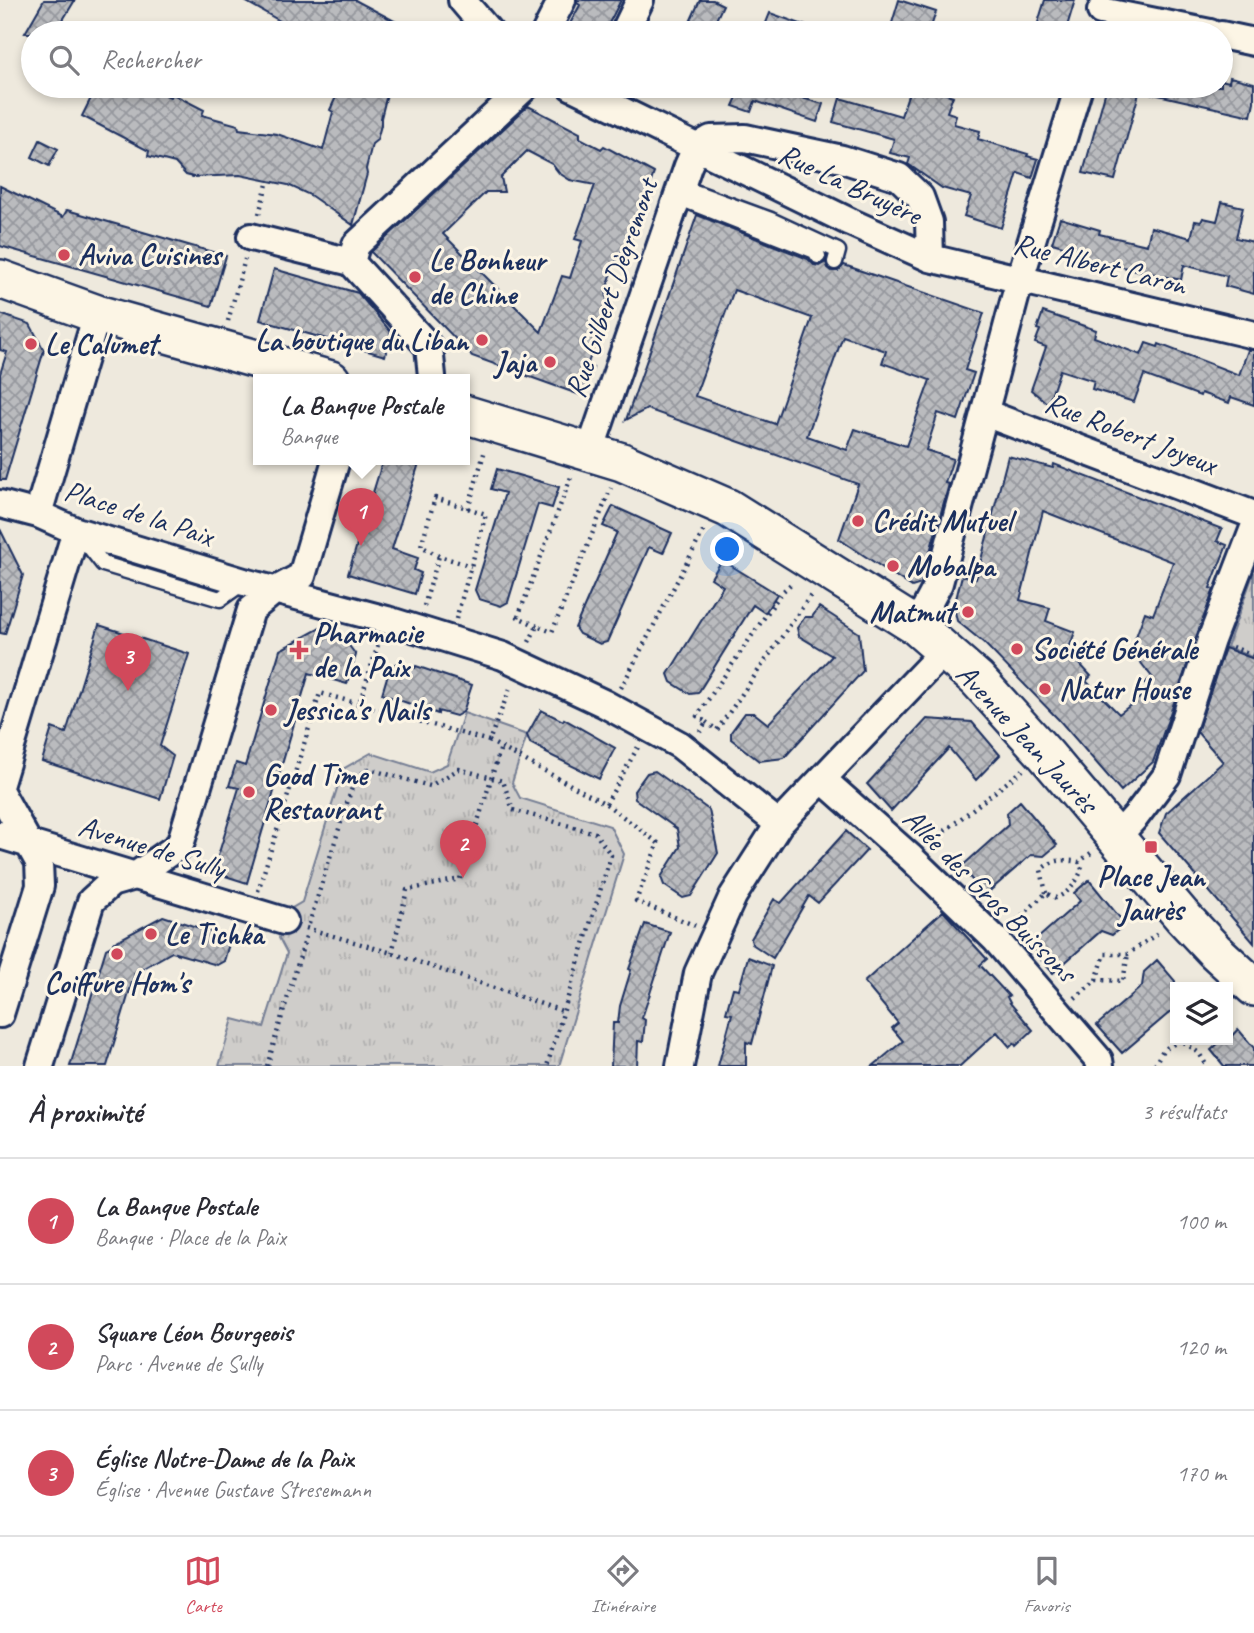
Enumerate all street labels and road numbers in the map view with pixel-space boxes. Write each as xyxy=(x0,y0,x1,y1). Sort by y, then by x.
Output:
street label: Rue La Bruyère xyxy=(772,134,930,235)
street label: Rue Gilbert Dègremont xyxy=(556,171,667,402)
street label: Rue Albert Caron xyxy=(1010,224,1192,304)
street label: Rue Robert Joyeux xyxy=(1040,383,1225,484)
street label: Place de la Paix xyxy=(60,471,221,556)
street label: Avenue Jean Jaurès xyxy=(948,655,1108,823)
street label: Allée des Gros Buissons xyxy=(895,800,1087,992)
street label: Avenue de Sully xyxy=(74,807,232,888)

